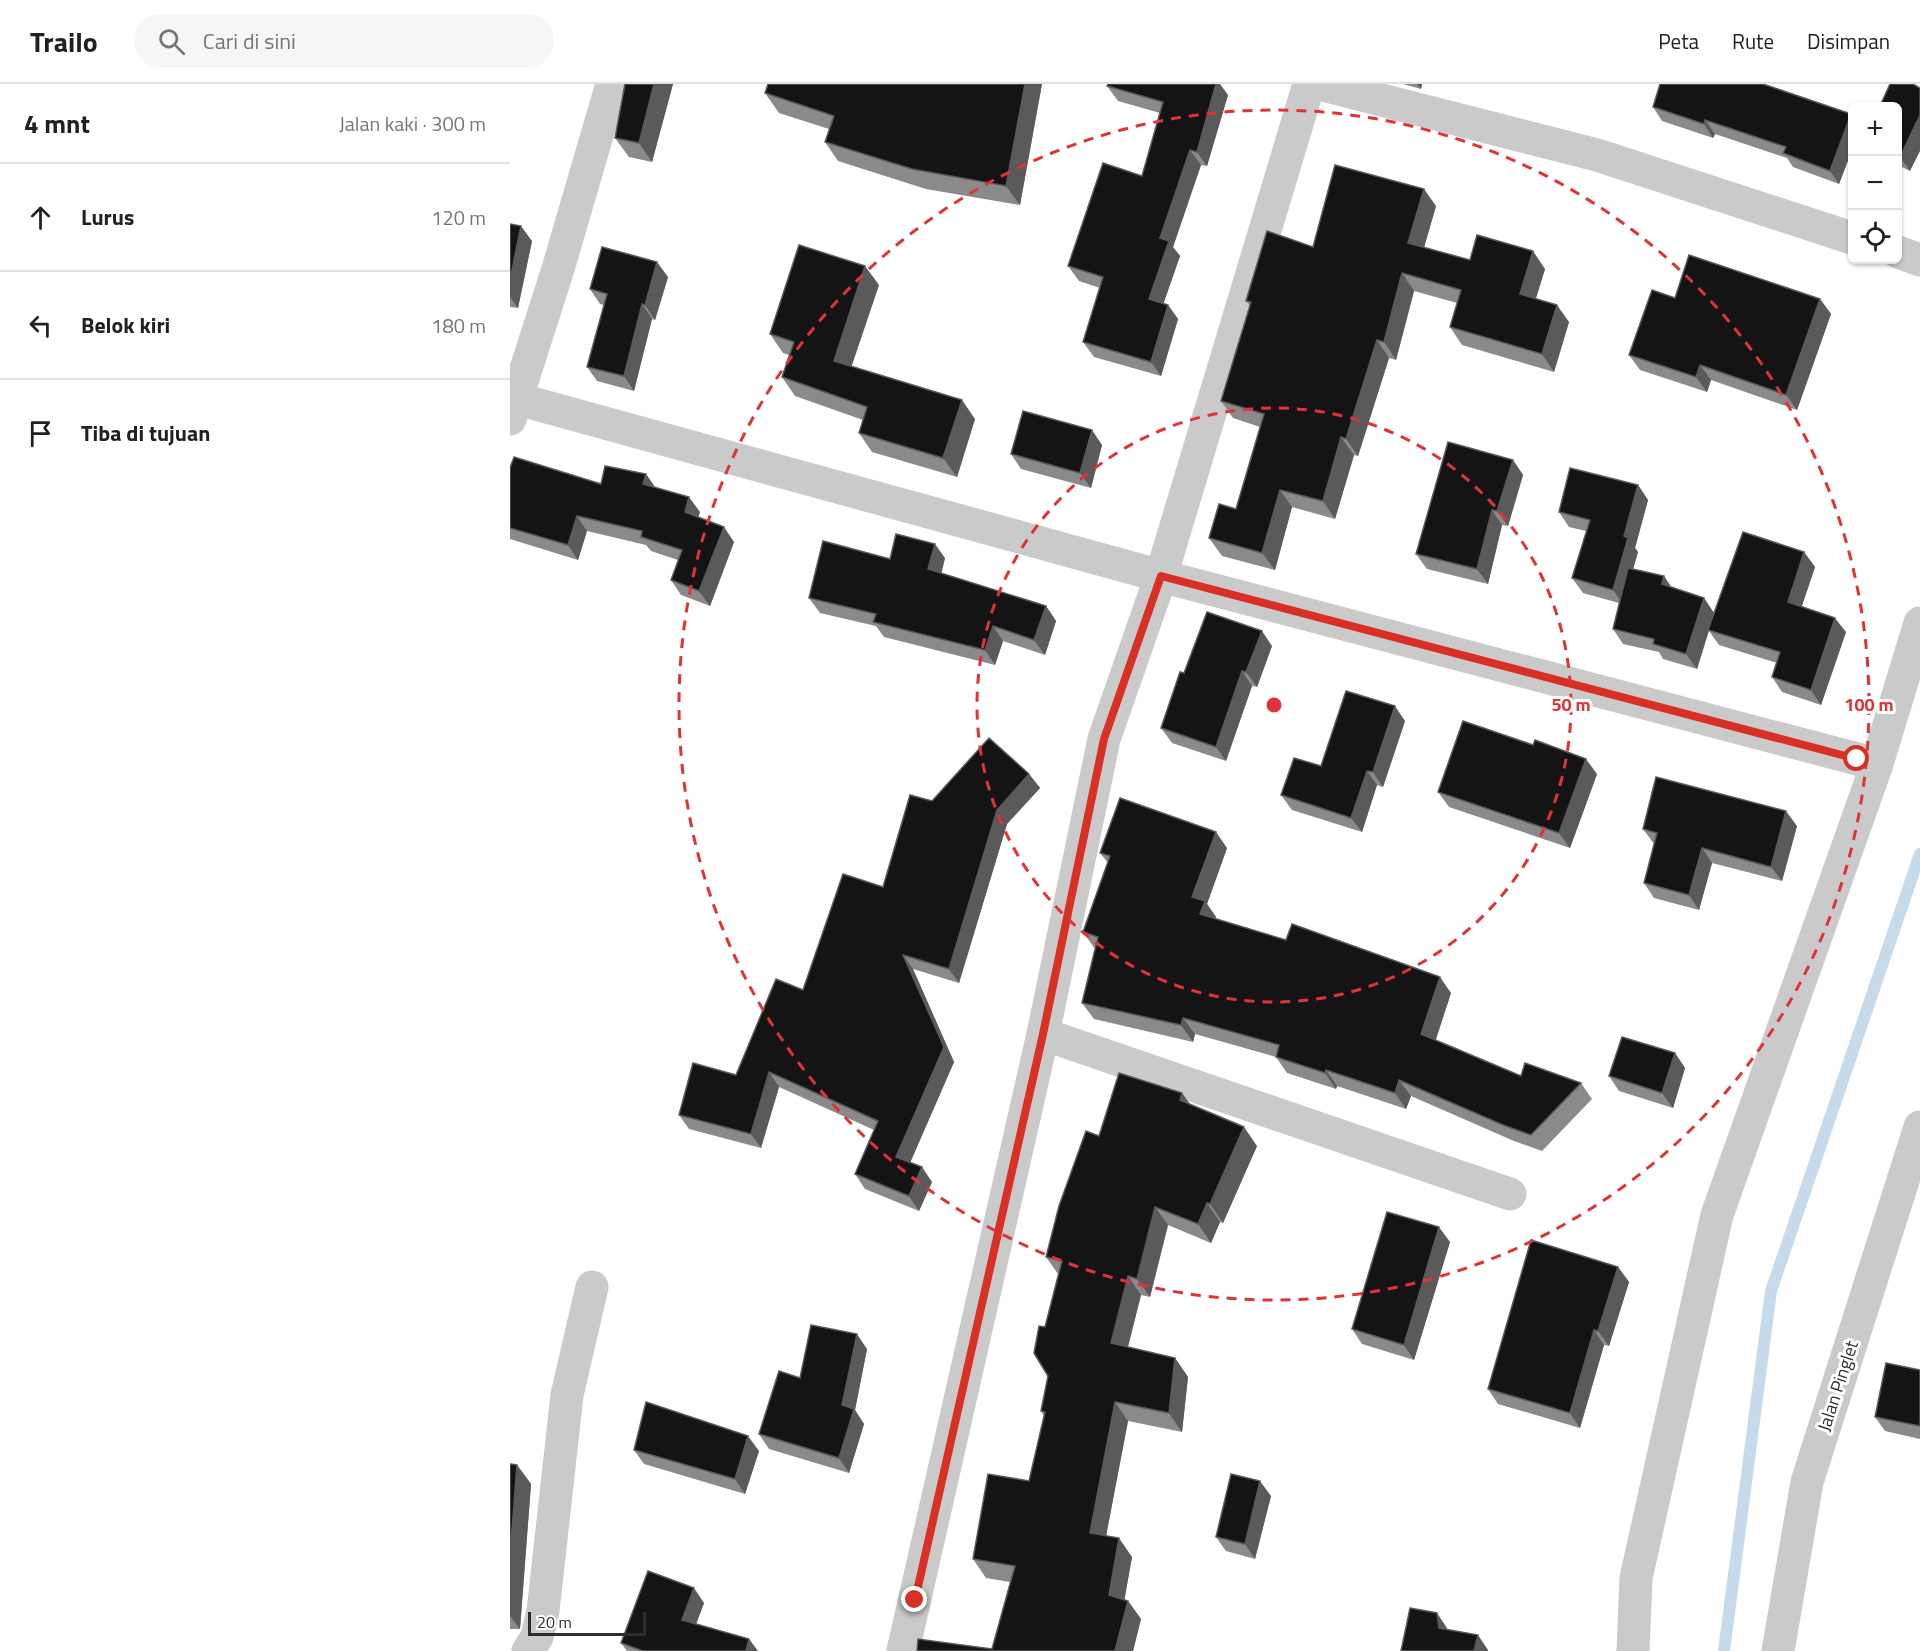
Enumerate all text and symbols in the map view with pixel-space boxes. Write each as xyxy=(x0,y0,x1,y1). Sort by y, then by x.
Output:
search box xyxy=(134,14,554,68)
text: Trailo xyxy=(30,20,98,63)
text: Cari di sini xyxy=(203,24,296,58)
icon: search xyxy=(155,25,188,58)
text: Peta xyxy=(1658,25,1699,57)
text: Rute xyxy=(1732,25,1774,57)
text: Disimpan xyxy=(1807,25,1890,57)
map controls xyxy=(1848,102,1902,264)
button: + xyxy=(1848,102,1902,156)
text: 4 mnt xyxy=(24,104,90,143)
text: Jalan kaki · 300 m xyxy=(339,108,486,139)
button: − xyxy=(1848,156,1902,210)
text: Lurus xyxy=(81,200,134,234)
icon: ahead xyxy=(24,201,57,234)
text: 120 m xyxy=(431,202,486,233)
button: locate xyxy=(1848,210,1902,264)
text: Belok kiri xyxy=(81,308,170,342)
icon: left xyxy=(24,309,57,342)
text: 180 m xyxy=(431,310,486,341)
text: Tiba di tujuan xyxy=(81,416,210,450)
icon: arrive xyxy=(24,417,57,450)
text: 50 m xyxy=(1551,691,1591,718)
text: 100 m xyxy=(1844,691,1894,718)
centre of rings xyxy=(1264,695,1284,715)
route start xyxy=(1843,745,1869,771)
street label: Jalan Pinglet xyxy=(1810,1336,1865,1435)
route end xyxy=(901,1586,927,1612)
scale bar xyxy=(528,1609,646,1636)
text: 20 m xyxy=(537,1610,572,1634)

